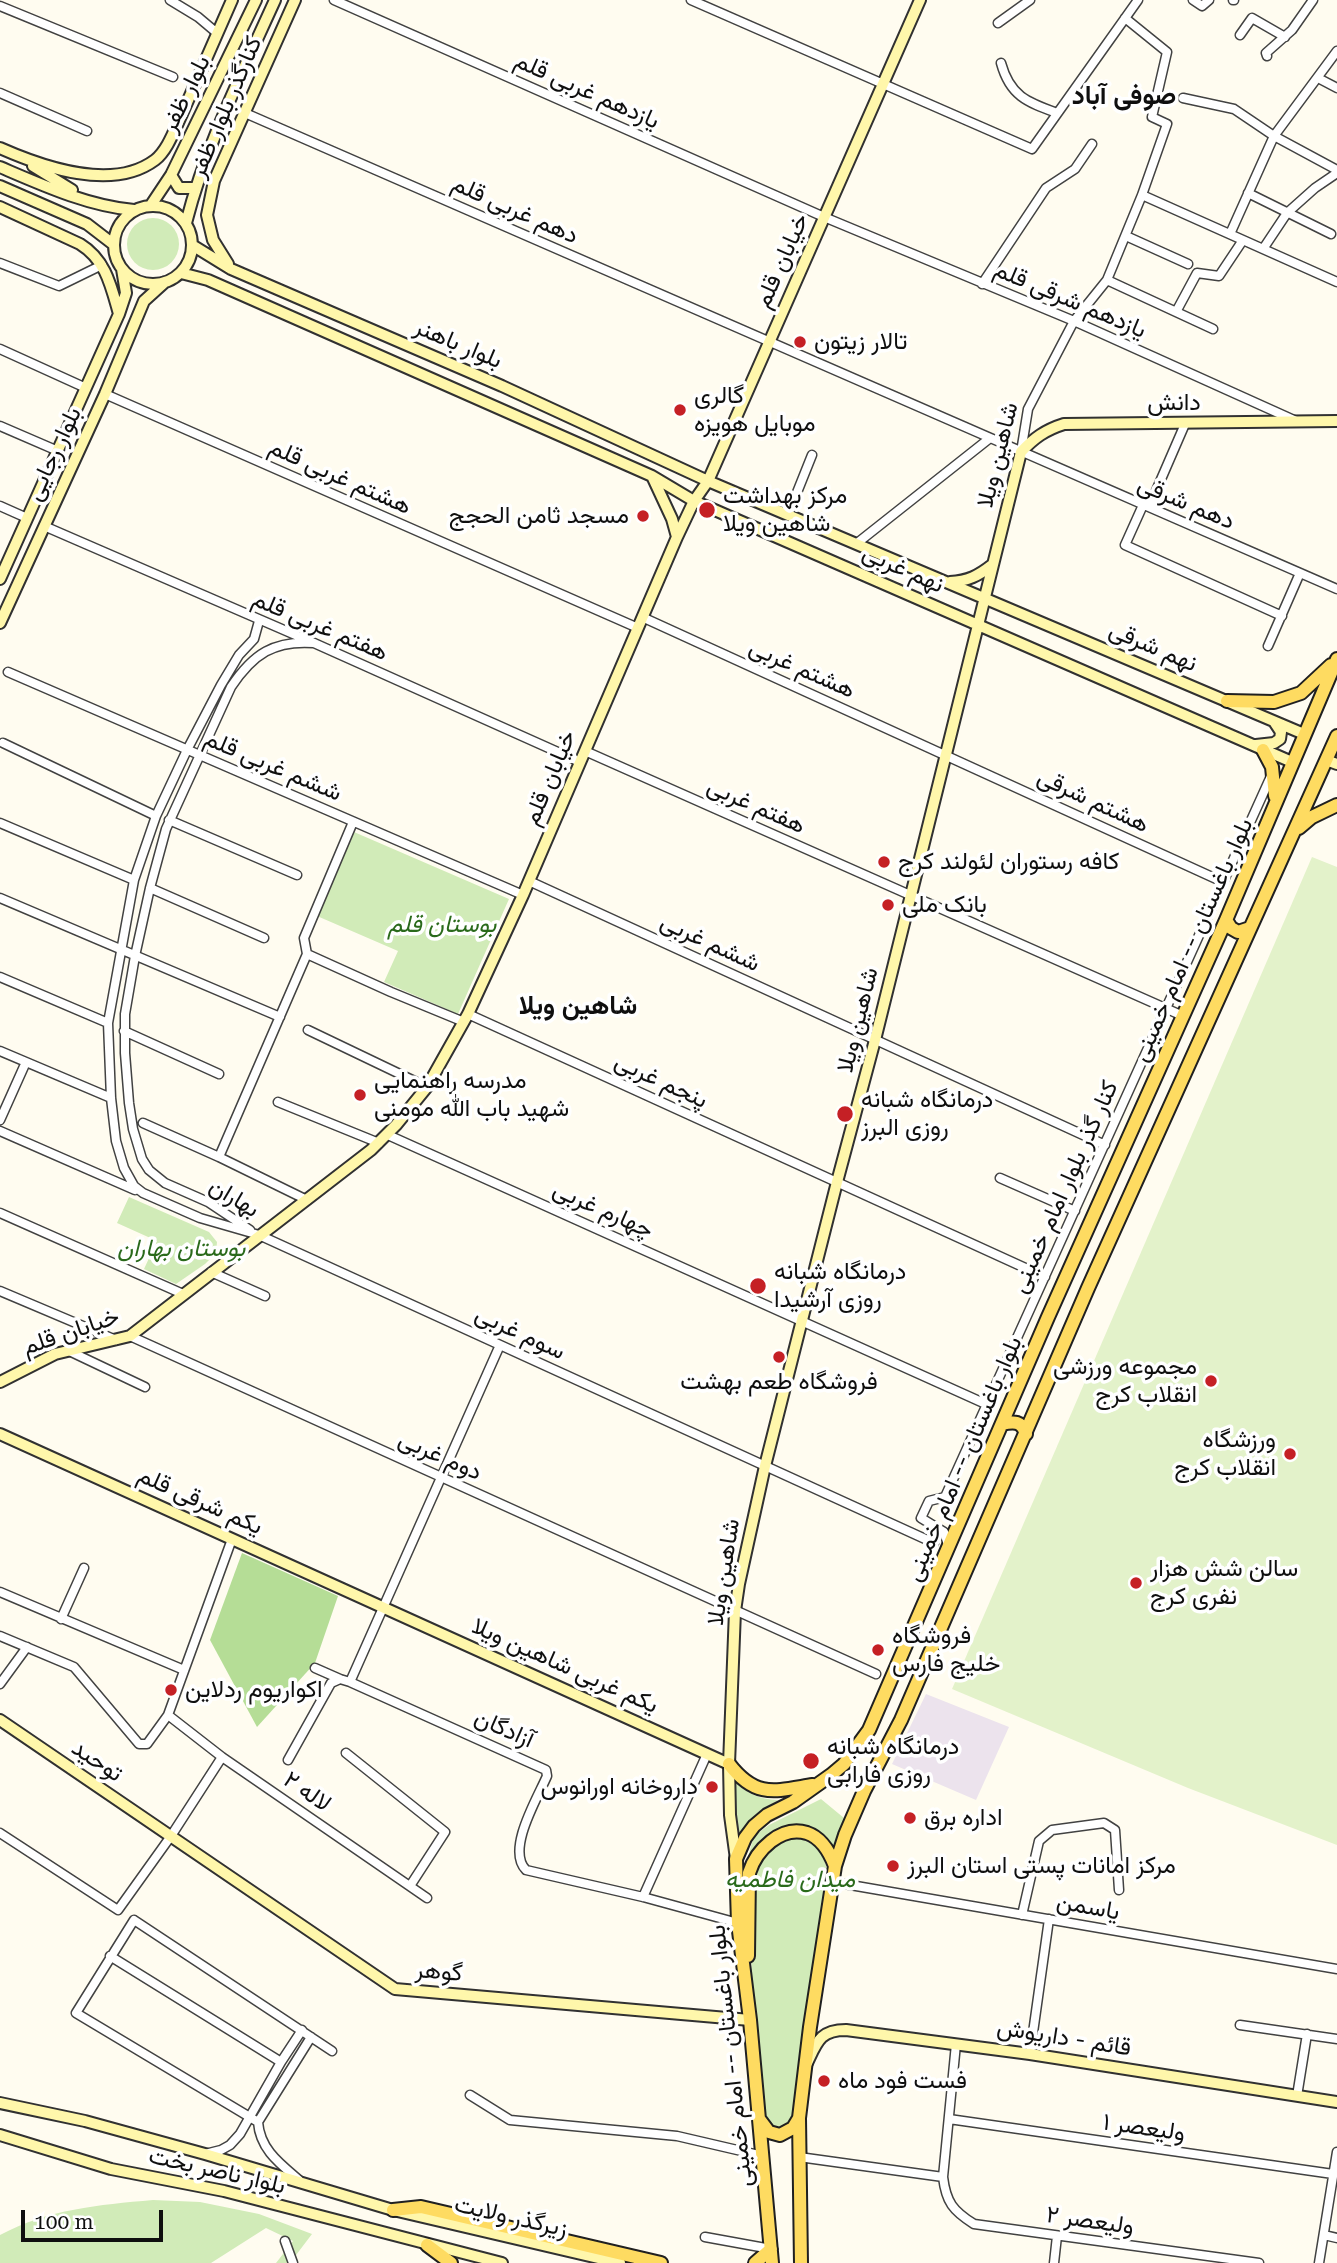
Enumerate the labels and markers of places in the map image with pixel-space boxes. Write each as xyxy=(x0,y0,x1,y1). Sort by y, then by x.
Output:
place label: تالار زیتون xyxy=(814,328,907,356)
marker: تالار زیتون xyxy=(792,334,808,350)
place label: گالری موبایل هویزه xyxy=(694,382,816,438)
marker: گالری موبایل هویزه xyxy=(672,402,688,418)
place label: مرکز بهداشت شاهین ویلا xyxy=(723,482,847,538)
marker: مرکز بهداشت شاهین ویلا xyxy=(697,500,717,520)
place label: مسجد ثامن الحجج xyxy=(449,502,629,530)
marker: مسجد ثامن الحجج xyxy=(635,508,651,524)
place label: کافه رستوران لئولند کرج xyxy=(898,848,1119,876)
marker: کافه رستوران لئولند کرج xyxy=(876,854,892,870)
place label: بانک ملی xyxy=(902,891,987,919)
marker: بانک ملی xyxy=(880,897,896,913)
place label: مدرسه راهنمایی شهید باب الله مومنی xyxy=(374,1067,569,1123)
place label: درمانگاه شبانه روزی البرز xyxy=(861,1086,993,1142)
marker: مدرسه راهنمایی شهید باب الله مومنی xyxy=(352,1087,368,1103)
marker: درمانگاه شبانه روزی البرز xyxy=(835,1104,855,1124)
place label: درمانگاه شبانه روزی آرشیدا xyxy=(774,1258,906,1314)
marker: درمانگاه شبانه روزی آرشیدا xyxy=(748,1276,768,1296)
marker: فروشگاه طعم بهشت xyxy=(771,1349,787,1365)
place label: مجموعه ورزشی انقلاب کرج xyxy=(1053,1353,1197,1409)
place label: فروشگاه طعم بهشت xyxy=(680,1368,878,1396)
marker: مجموعه ورزشی انقلاب کرج xyxy=(1203,1373,1219,1389)
place label: ورزشگاه انقلاب کرج xyxy=(1174,1426,1276,1482)
marker: ورزشگاه انقلاب کرج xyxy=(1282,1446,1298,1462)
place label: سالن شش هزار نفری کرج xyxy=(1150,1555,1298,1611)
marker: سالن شش هزار نفری کرج xyxy=(1128,1575,1144,1591)
place label: فروشگاه خلیج فارس xyxy=(892,1622,1000,1678)
marker: فروشگاه خلیج فارس xyxy=(870,1642,886,1658)
place label: اکواریوم ردلاین xyxy=(185,1676,323,1704)
marker: اکواریوم ردلاین xyxy=(163,1682,179,1698)
place label: درمانگاه شبانه روزی فارابی xyxy=(827,1733,959,1789)
marker: درمانگاه شبانه روزی فارابی xyxy=(801,1751,821,1771)
place label: داروخانه اورانوس xyxy=(540,1773,698,1801)
marker: داروخانه اورانوس xyxy=(704,1779,720,1795)
place label: اداره برق xyxy=(924,1804,1002,1832)
marker: اداره برق xyxy=(902,1810,918,1826)
place label: مرکز امانات پستی استان البرز xyxy=(907,1852,1176,1880)
marker: مرکز امانات پستی استان البرز xyxy=(885,1858,901,1874)
place label: فست فود ماه xyxy=(838,2067,967,2095)
marker: فست فود ماه xyxy=(816,2073,832,2089)

